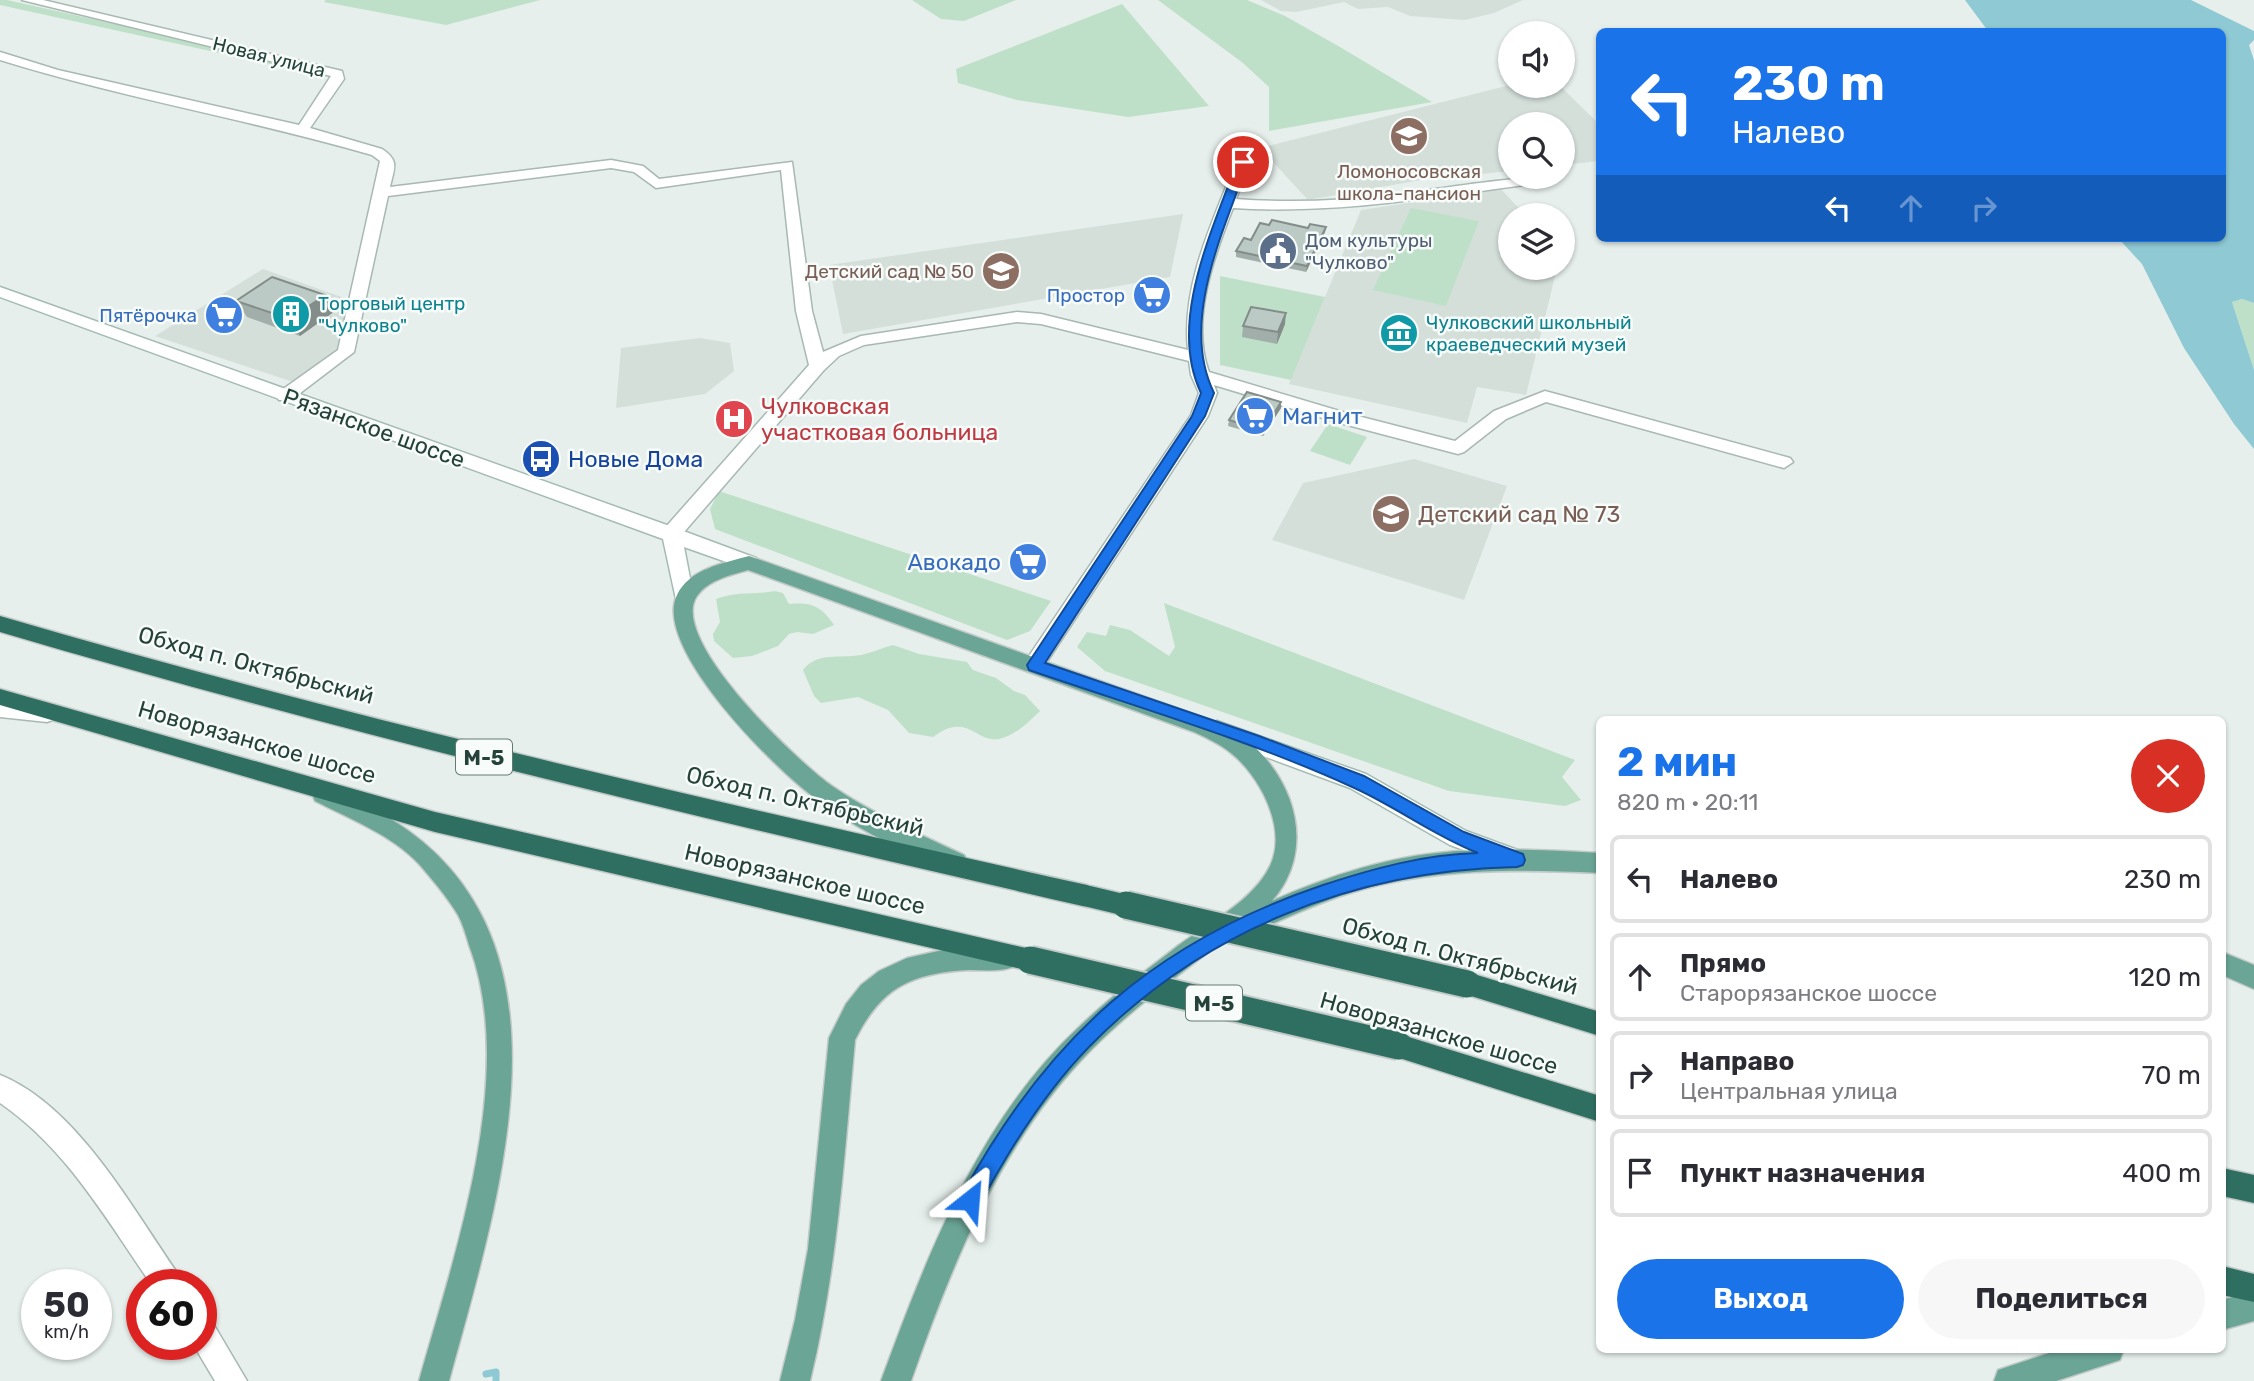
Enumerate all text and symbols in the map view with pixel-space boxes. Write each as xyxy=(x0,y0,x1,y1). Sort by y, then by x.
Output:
map controls xyxy=(1498,21,1575,280)
button: sound xyxy=(1498,21,1575,98)
street label: Новая улица xyxy=(210,32,328,82)
text: 230 m xyxy=(1732,54,1885,112)
icon: left xyxy=(1617,56,1708,147)
button: search xyxy=(1498,112,1575,189)
text: Налево xyxy=(1732,113,1845,151)
school or university icon: Ломоносовская школа-пансион xyxy=(1388,115,1430,157)
pin xyxy=(1213,132,1273,192)
icon: arrive xyxy=(1224,143,1262,181)
place label: Ломоносовская школа-пансион xyxy=(1337,160,1481,205)
icon: left xyxy=(1819,189,1857,227)
icon: ahead xyxy=(1892,189,1930,227)
icon: right xyxy=(1965,189,2003,227)
button: layers xyxy=(1498,203,1575,280)
place label: Дом культуры "Чулково" xyxy=(1305,229,1432,274)
public building icon: Дом культуры "Чулково" xyxy=(1257,230,1299,272)
school or university icon: Детский сад № 50 xyxy=(980,250,1022,292)
place label: Детский сад № 50 xyxy=(805,260,974,283)
supermarket icon: Простор xyxy=(1131,274,1173,316)
place label: Простор xyxy=(1047,284,1125,307)
place label: Торговый центр "Чулково" xyxy=(318,292,465,337)
building icon: Торговый центр "Чулково" xyxy=(270,293,312,335)
supermarket icon: Пятёрочка xyxy=(203,294,245,336)
place label: Пятёрочка xyxy=(99,304,197,327)
place label: Чулковский школьный краеведческий музей xyxy=(1426,311,1632,356)
museum icon: Чулковский школьный краеведческий музей xyxy=(1378,312,1420,354)
street label: Рязанское шоссе xyxy=(279,382,469,474)
place label: Чулковская участковая больница xyxy=(761,392,998,446)
supermarket icon: Магнит xyxy=(1234,395,1276,437)
hospital icon: Чулковская участковая больница xyxy=(713,398,755,440)
place label: Магнит xyxy=(1282,402,1363,430)
bus stop icon: Новые Дома xyxy=(520,438,562,480)
place label: Новые Дома xyxy=(568,445,703,473)
school or university icon: Детский сад № 73 xyxy=(1370,493,1412,535)
place label: Детский сад № 73 xyxy=(1418,500,1620,528)
supermarket icon: Авокадо xyxy=(1007,541,1049,583)
place label: Авокадо xyxy=(907,548,1001,576)
street label: Обход п. Октябрьский xyxy=(135,620,377,710)
street label: Новорязанское шоссе xyxy=(135,695,379,789)
text: 2 мин xyxy=(1617,737,1737,787)
button: close xyxy=(2131,739,2205,813)
road number: М-5 xyxy=(456,740,512,774)
street label: Обход п. Октябрьский xyxy=(684,760,926,842)
text: 820 m · 20:11 xyxy=(1617,788,1758,816)
street label: Новорязанское шоссе xyxy=(682,838,928,920)
icon: left xyxy=(1621,860,1659,898)
text: Налево xyxy=(1680,864,1778,895)
text: 230 m xyxy=(2124,864,2201,895)
street label: Обход п. Октябрьский xyxy=(1339,911,1581,1001)
text: Прямо xyxy=(1680,948,1766,979)
icon: ahead xyxy=(1621,958,1659,996)
text: 120 m xyxy=(2129,962,2201,993)
text: Старорязанское шоссе xyxy=(1680,979,1937,1007)
road number: М-5 xyxy=(1186,986,1242,1020)
street label: Новорязанское шоссе xyxy=(1317,986,1561,1080)
text: Направо xyxy=(1680,1046,1794,1077)
icon: right xyxy=(1621,1056,1659,1094)
text: 70 m xyxy=(2142,1060,2201,1091)
text: Центральная улица xyxy=(1680,1077,1898,1105)
icon: arrive xyxy=(1621,1154,1659,1192)
text: Пункт назначения xyxy=(1680,1158,1925,1189)
text: 400 m xyxy=(2122,1158,2201,1189)
position arrow xyxy=(933,1163,1007,1237)
button: Выход xyxy=(1617,1259,1904,1339)
button: Поделиться xyxy=(1918,1259,2205,1339)
speed limit sign: 60 xyxy=(126,1269,217,1360)
text: 50 xyxy=(43,1284,90,1326)
text: km/h xyxy=(44,1321,89,1343)

